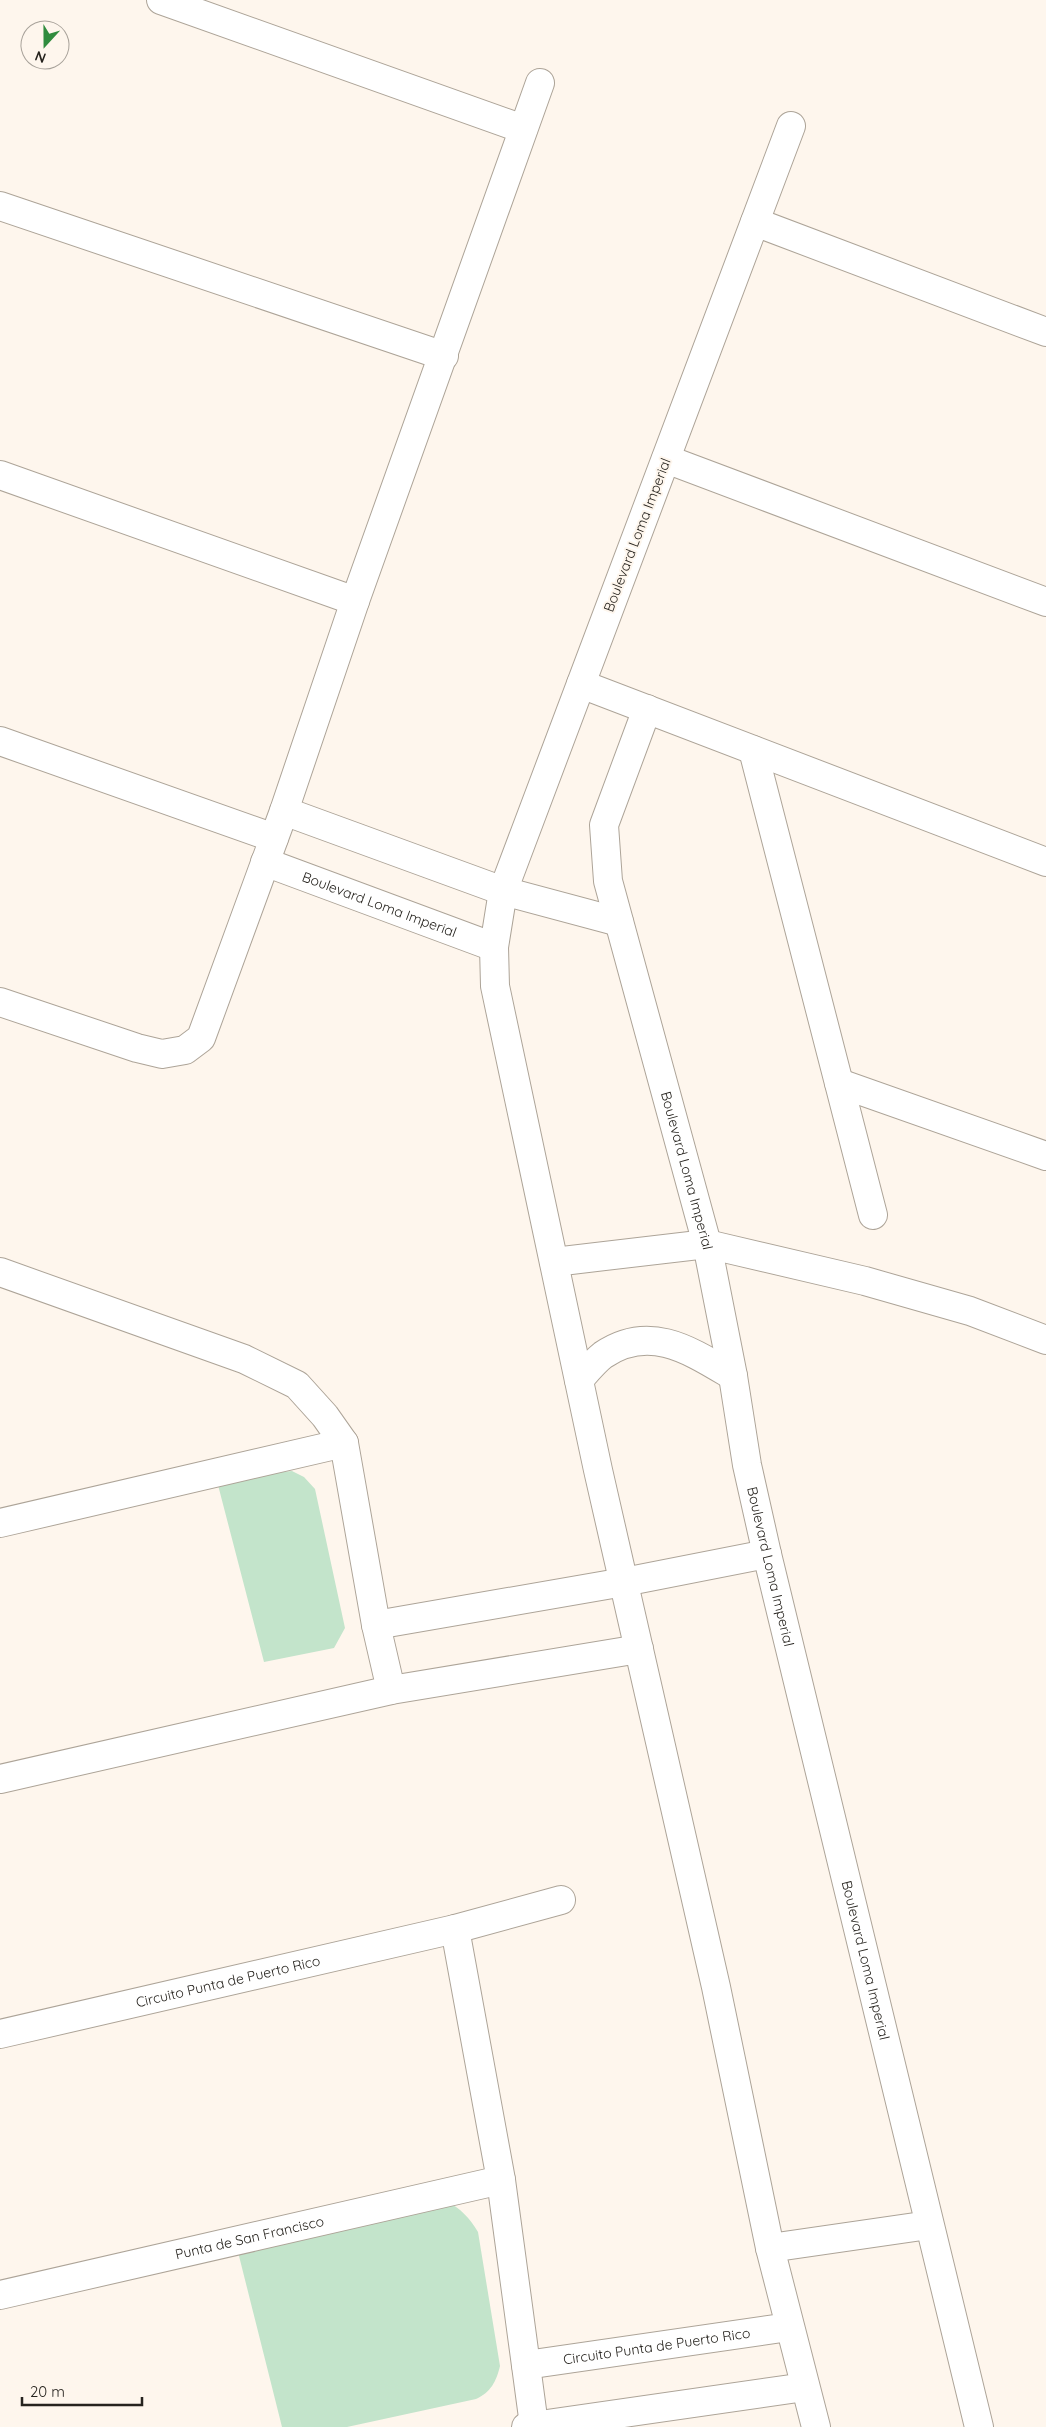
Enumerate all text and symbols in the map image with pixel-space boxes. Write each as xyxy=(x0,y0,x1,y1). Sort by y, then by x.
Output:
north arrow xyxy=(20,20,70,70)
text: N xyxy=(32,47,48,67)
street label: Boulevard Loma Imperial xyxy=(599,455,675,615)
street label: Boulevard Loma Imperial xyxy=(300,868,459,941)
street label: Boulevard Loma Imperial xyxy=(657,1089,717,1251)
street label: Boulevard Loma Imperial xyxy=(743,1485,798,1648)
street label: Boulevard Loma Imperial xyxy=(838,1879,894,2042)
street label: Circuito Punta de Puerto Rico xyxy=(134,1951,322,2011)
street label: Punta de San Francisco xyxy=(173,2212,326,2264)
street label: Circuito Punta de Puerto Rico xyxy=(562,2324,751,2369)
scale bar xyxy=(22,2374,142,2406)
text: 20 m xyxy=(30,2382,65,2401)

